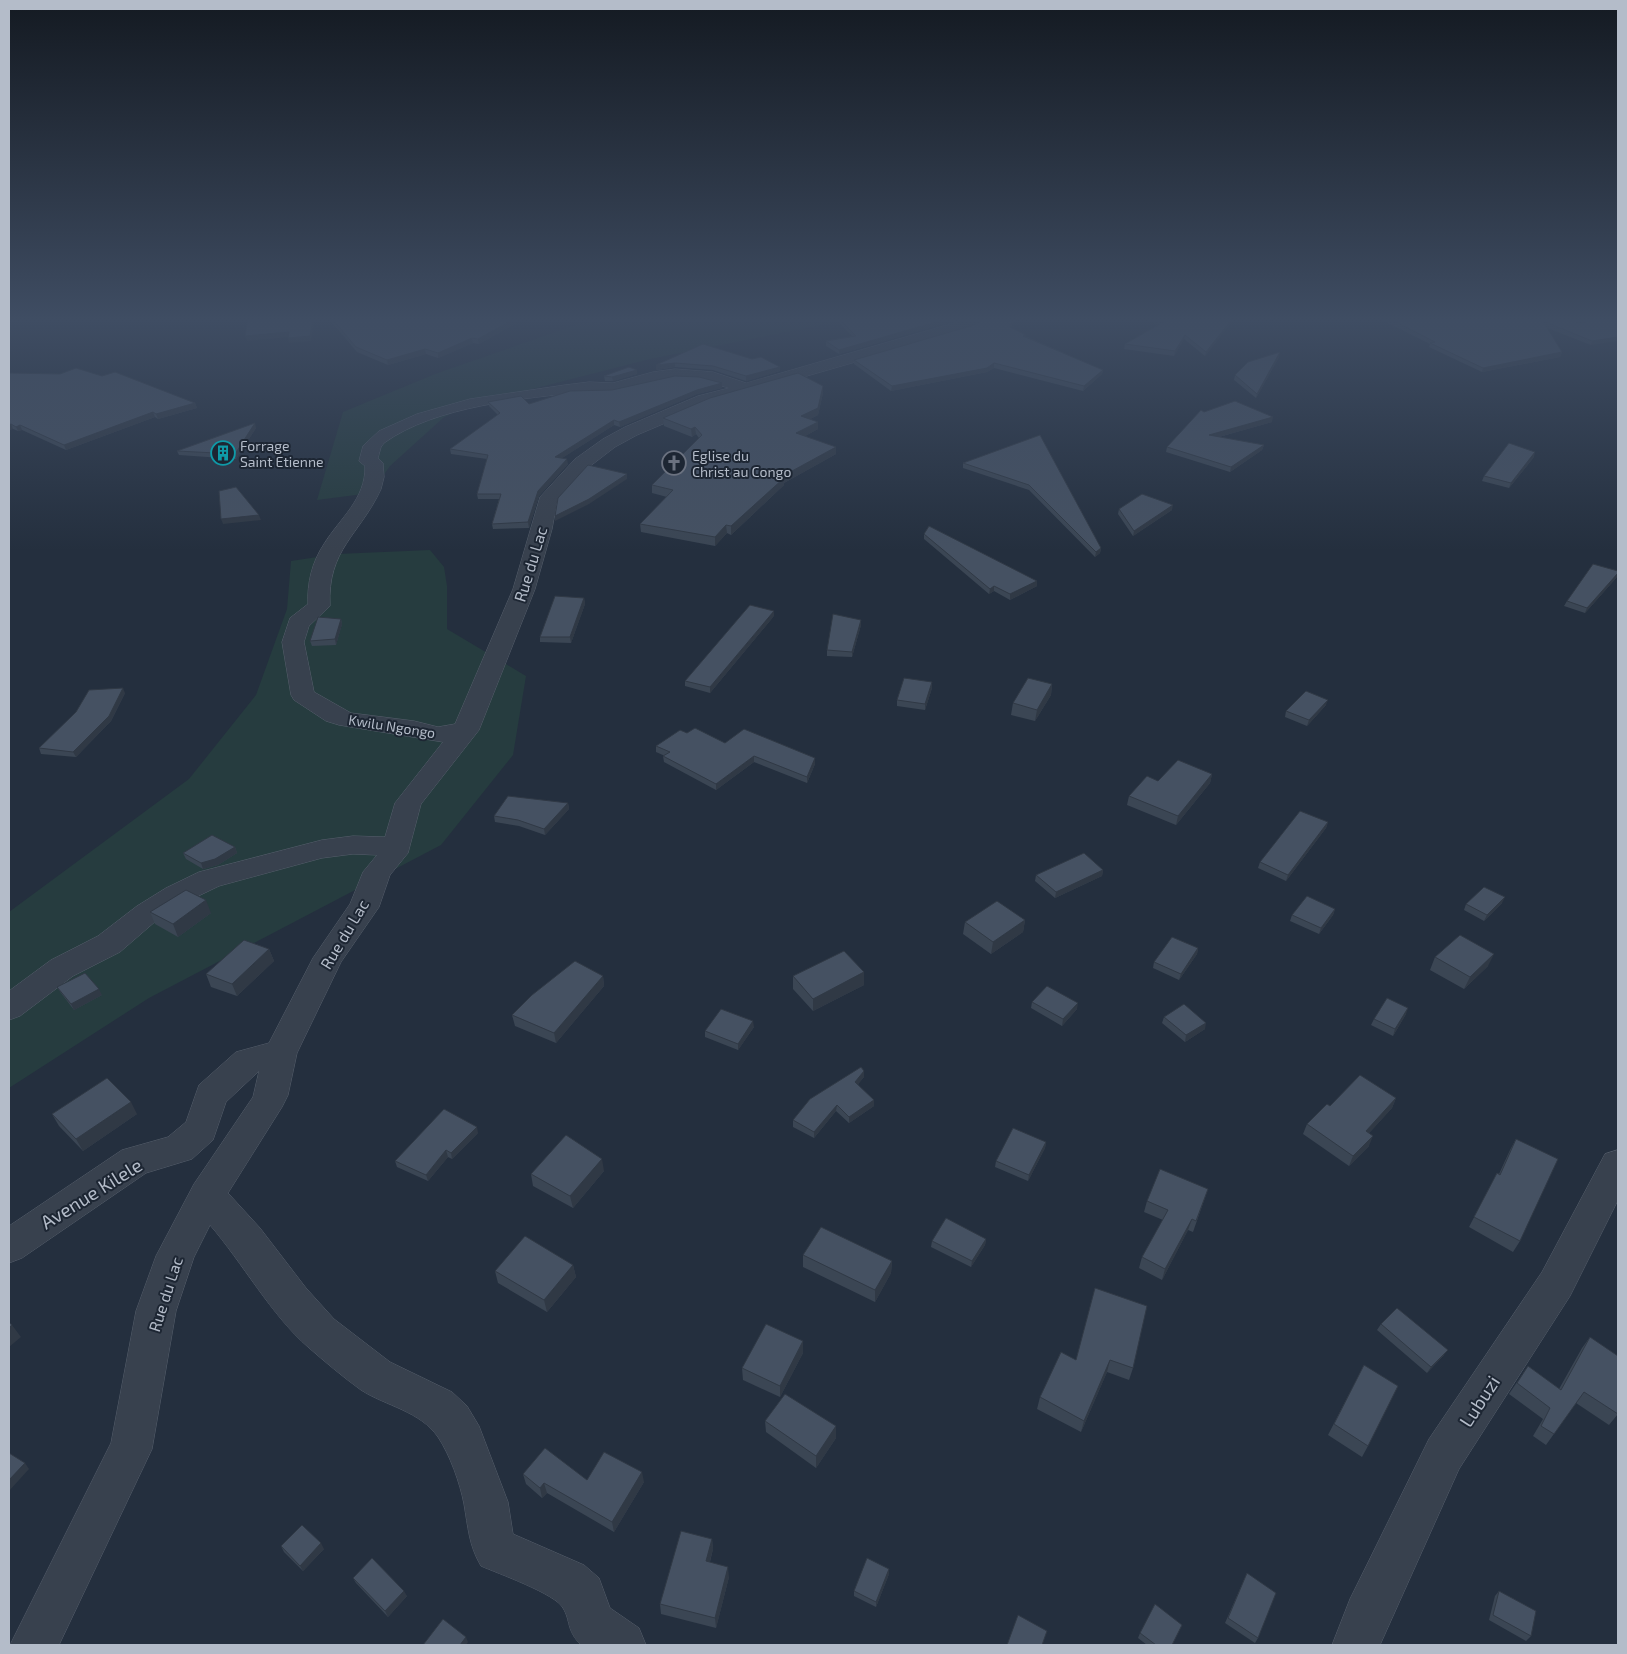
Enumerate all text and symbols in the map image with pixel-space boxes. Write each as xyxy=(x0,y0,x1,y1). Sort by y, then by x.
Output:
place label: Forrage Saint Etienne xyxy=(240,437,324,470)
building icon: Forrage Saint Etienne xyxy=(210,440,236,466)
place label: Eglise du Christ au Congo xyxy=(692,447,791,480)
church icon: Eglise du Christ au Congo xyxy=(661,450,687,476)
street label: Rue du Lac xyxy=(510,524,551,604)
street label: Kwilu Ngongo xyxy=(347,711,437,741)
street label: Rue du Lac xyxy=(316,896,372,972)
street label: Avenue Kilele xyxy=(36,1153,146,1233)
street label: Rue du Lac xyxy=(144,1254,186,1334)
street label: Lubuzi xyxy=(1454,1371,1504,1431)

